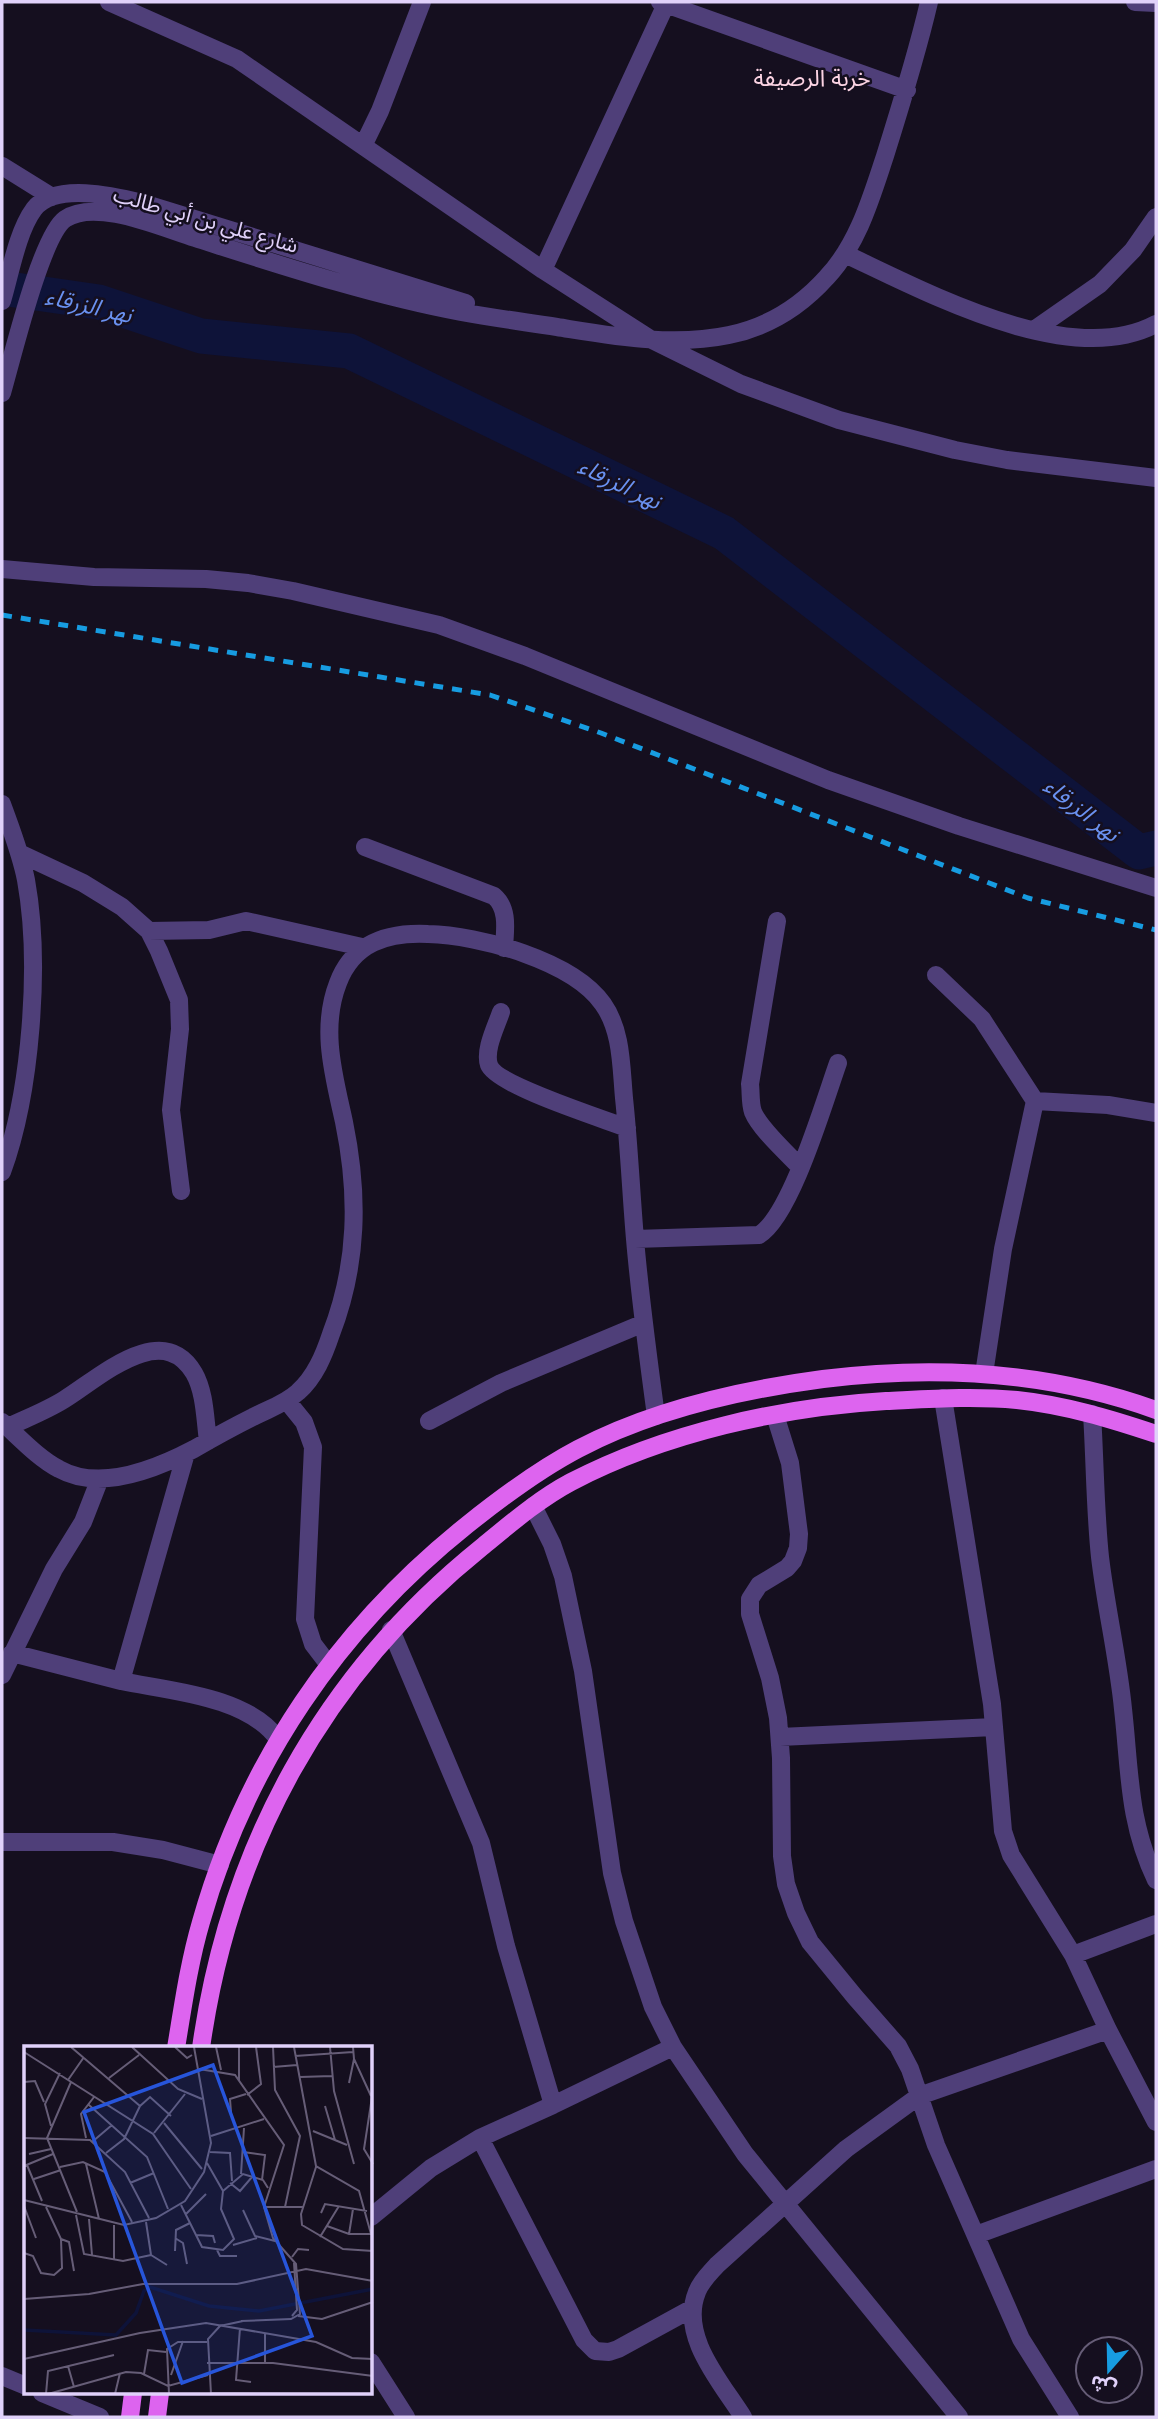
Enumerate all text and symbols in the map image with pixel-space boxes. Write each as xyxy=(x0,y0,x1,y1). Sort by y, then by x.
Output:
district label: خربة الرصيفة xyxy=(753,63,871,92)
street label: شارع علي بن أبي طالب xyxy=(110,180,301,262)
water label: نهر الزرقاء xyxy=(43,281,137,329)
water label: نهر الزرقاء xyxy=(574,451,668,516)
water label: نهر الزرقاء xyxy=(1039,771,1127,849)
inset map xyxy=(24,2046,373,2394)
north arrow xyxy=(1074,2335,1144,2405)
text: ش xyxy=(1087,2370,1120,2402)

